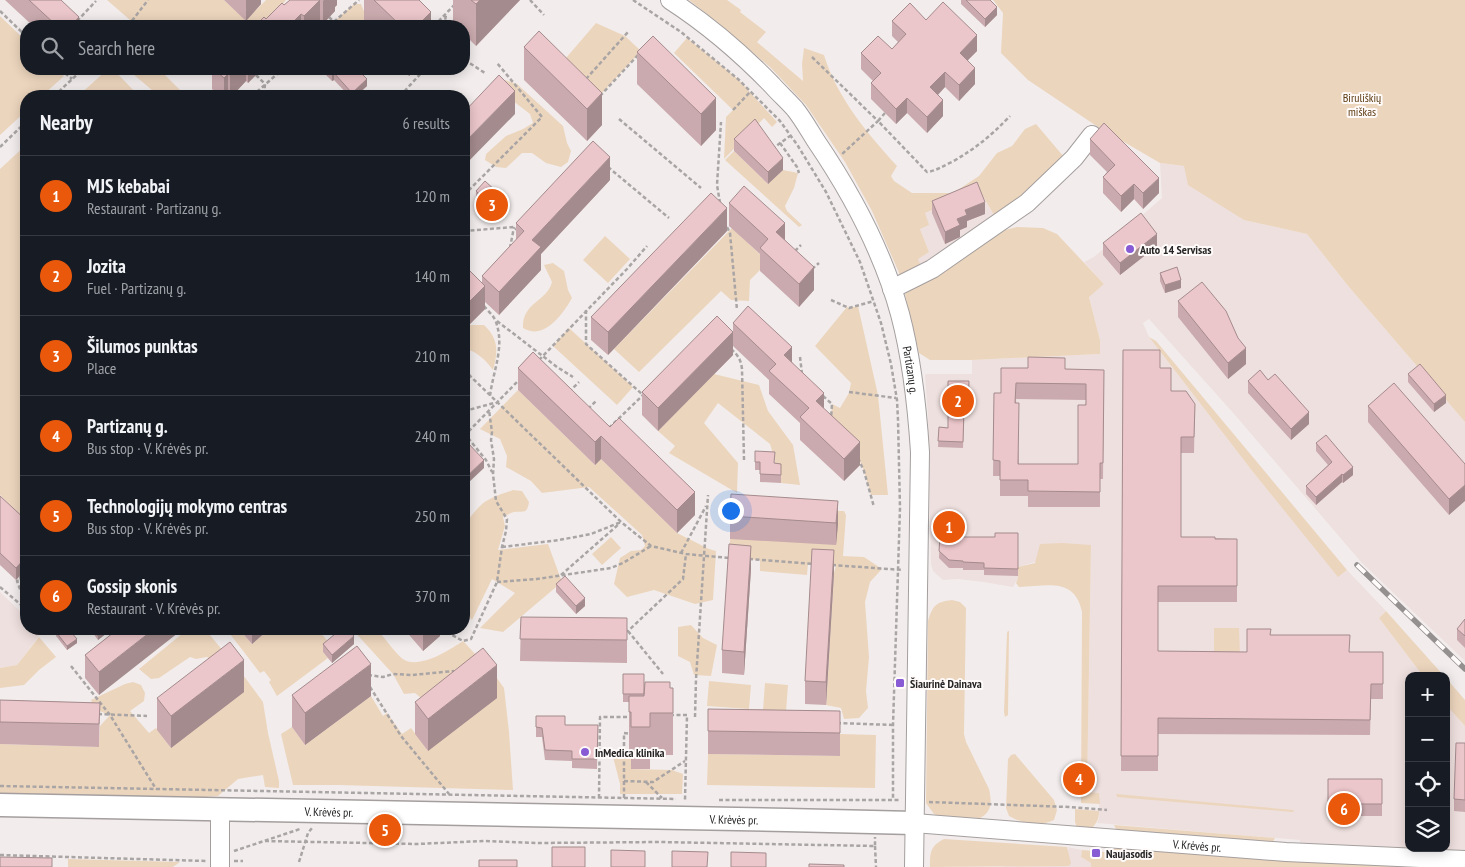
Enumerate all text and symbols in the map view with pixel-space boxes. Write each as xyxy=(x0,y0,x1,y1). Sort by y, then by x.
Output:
search box xyxy=(20,20,470,75)
icon: search xyxy=(38,34,66,62)
text: Search here xyxy=(78,36,155,60)
park label: Biruliškių miškas xyxy=(1343,90,1381,119)
text: Nearby xyxy=(40,109,93,136)
text: 6 results xyxy=(403,113,450,133)
text: MJS kebabai xyxy=(87,174,170,198)
text: 1 xyxy=(52,186,60,206)
text: 120 m xyxy=(415,186,450,206)
pin: 3 xyxy=(476,186,508,224)
text: Restaurant · Partizanų g. xyxy=(87,198,221,218)
place label: Auto 14 Servisas xyxy=(1139,242,1211,257)
marker: Auto 14 Servisas xyxy=(1124,243,1136,255)
text: Jozita xyxy=(87,254,126,278)
text: 2 xyxy=(52,266,60,286)
text: 140 m xyxy=(415,266,450,286)
text: Fuel · Partizanų g. xyxy=(87,278,186,298)
text: Šilumos punktas xyxy=(87,334,198,358)
street label: Partizanų g. xyxy=(900,345,922,395)
text: 3 xyxy=(52,346,60,366)
text: 210 m xyxy=(415,346,450,366)
text: Place xyxy=(87,358,116,378)
pin: 2 xyxy=(942,382,974,420)
text: Partizanų g. xyxy=(87,414,168,438)
text: 4 xyxy=(52,426,60,446)
text: 240 m xyxy=(415,426,450,446)
text: Bus stop · V. Krėvės pr. xyxy=(87,438,208,458)
text: Technologijų mokymo centras xyxy=(87,494,287,518)
your location xyxy=(718,498,744,524)
text: 5 xyxy=(52,506,60,526)
text: 250 m xyxy=(415,506,450,526)
pin: 1 xyxy=(933,508,965,546)
text: Bus stop · V. Krėvės pr. xyxy=(87,518,208,538)
text: Gossip skonis xyxy=(87,574,177,598)
text: 6 xyxy=(52,586,60,606)
text: 370 m xyxy=(415,586,450,606)
text: Restaurant · V. Krėvės pr. xyxy=(87,598,220,618)
map controls xyxy=(1405,672,1450,852)
button: + xyxy=(1405,672,1450,717)
place label: Šiaurinė Dainava xyxy=(910,676,982,691)
marker: Šiaurinė Dainava xyxy=(894,677,906,689)
button: − xyxy=(1405,717,1450,762)
place label: InMedica klinika xyxy=(595,745,665,760)
marker: InMedica klinika xyxy=(579,746,591,758)
pin: 4 xyxy=(1063,760,1095,798)
button: locate xyxy=(1405,762,1450,807)
pin: 6 xyxy=(1328,790,1360,828)
street label: V. Krėvės pr. xyxy=(304,803,353,819)
button: layers xyxy=(1405,807,1450,852)
pin: 5 xyxy=(369,811,401,849)
street label: V. Krėvės pr. xyxy=(708,811,758,827)
street label: V. Krėvės pr. xyxy=(1171,836,1222,854)
place label: Naujasodis xyxy=(1106,846,1152,861)
marker: Naujasodis xyxy=(1090,847,1102,859)

